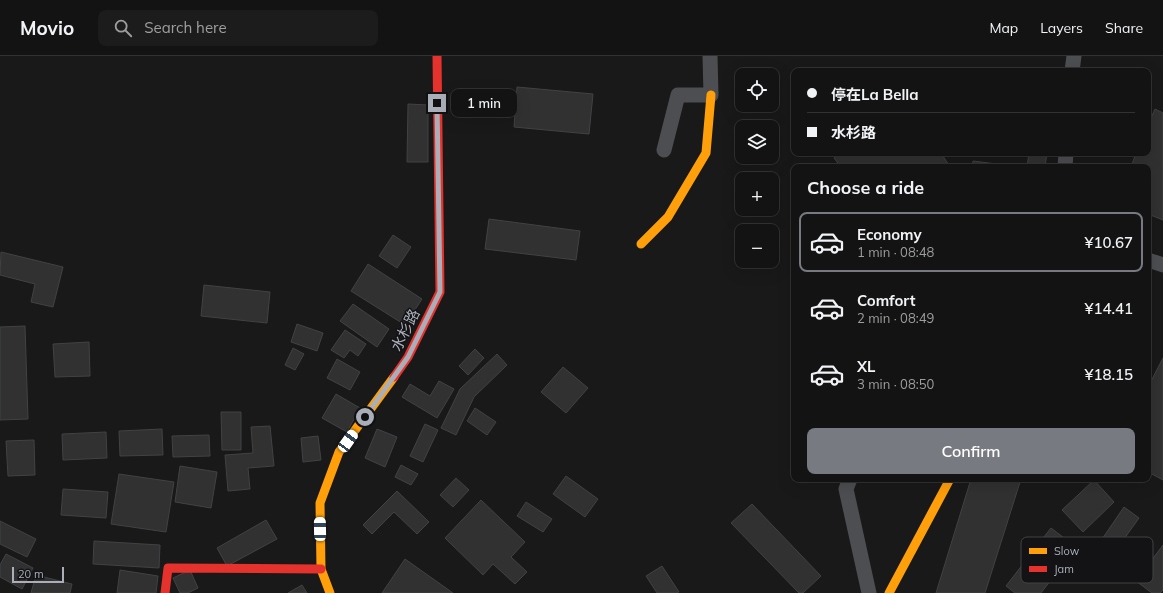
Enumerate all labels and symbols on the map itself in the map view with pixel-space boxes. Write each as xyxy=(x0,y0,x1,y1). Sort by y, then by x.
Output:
callout: 1 min xyxy=(451,89,517,117)
route end xyxy=(428,94,446,112)
street label: 水杉路 xyxy=(386,306,424,354)
route start xyxy=(356,408,374,426)
car xyxy=(336,428,360,454)
car xyxy=(314,517,326,541)
legend xyxy=(1021,537,1153,583)
text: Slow xyxy=(1054,544,1080,558)
text: Jam xyxy=(1054,562,1074,576)
scale bar xyxy=(12,565,64,584)

